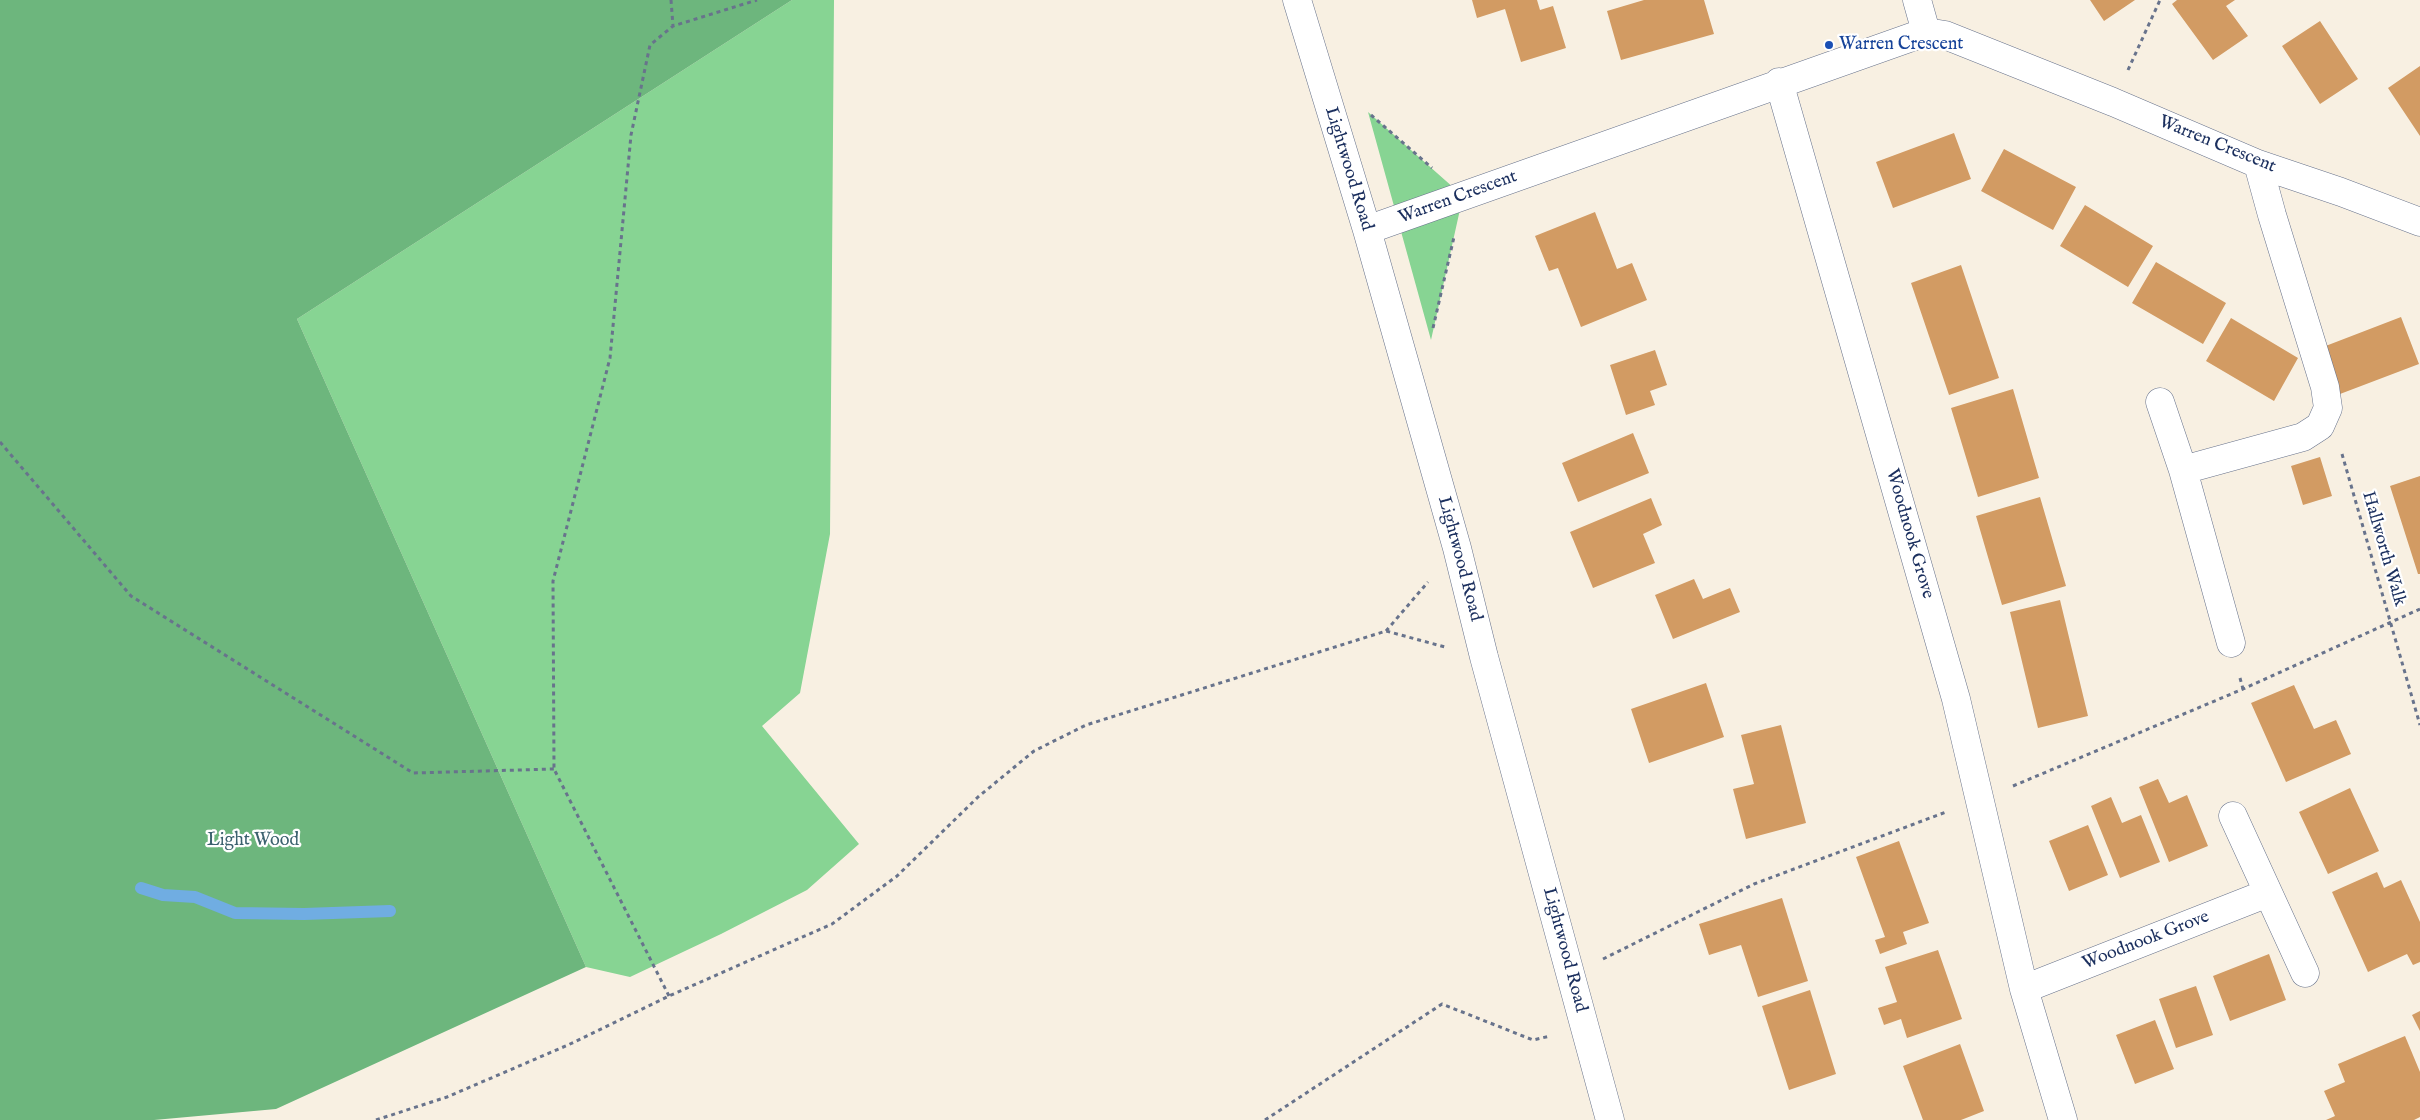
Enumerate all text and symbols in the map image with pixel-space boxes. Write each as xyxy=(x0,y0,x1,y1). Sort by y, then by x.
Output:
place label: Warren Crescent xyxy=(1839,34,1964,56)
marker: Warren Crescent xyxy=(1823,39,1835,51)
street label: Lightwood Road xyxy=(1319,104,1377,234)
street label: Warren Crescent xyxy=(2155,112,2279,178)
street label: Warren Crescent xyxy=(1396,167,1520,229)
street label: Woodnook Grove xyxy=(1880,466,1938,602)
street label: Hallworth Walk xyxy=(2356,489,2410,609)
street label: Lightwood Road xyxy=(1432,494,1486,624)
park label: Light Wood xyxy=(207,830,299,852)
street label: Lightwood Road xyxy=(1537,885,1591,1015)
street label: Woodnook Grove xyxy=(2079,907,2213,975)

